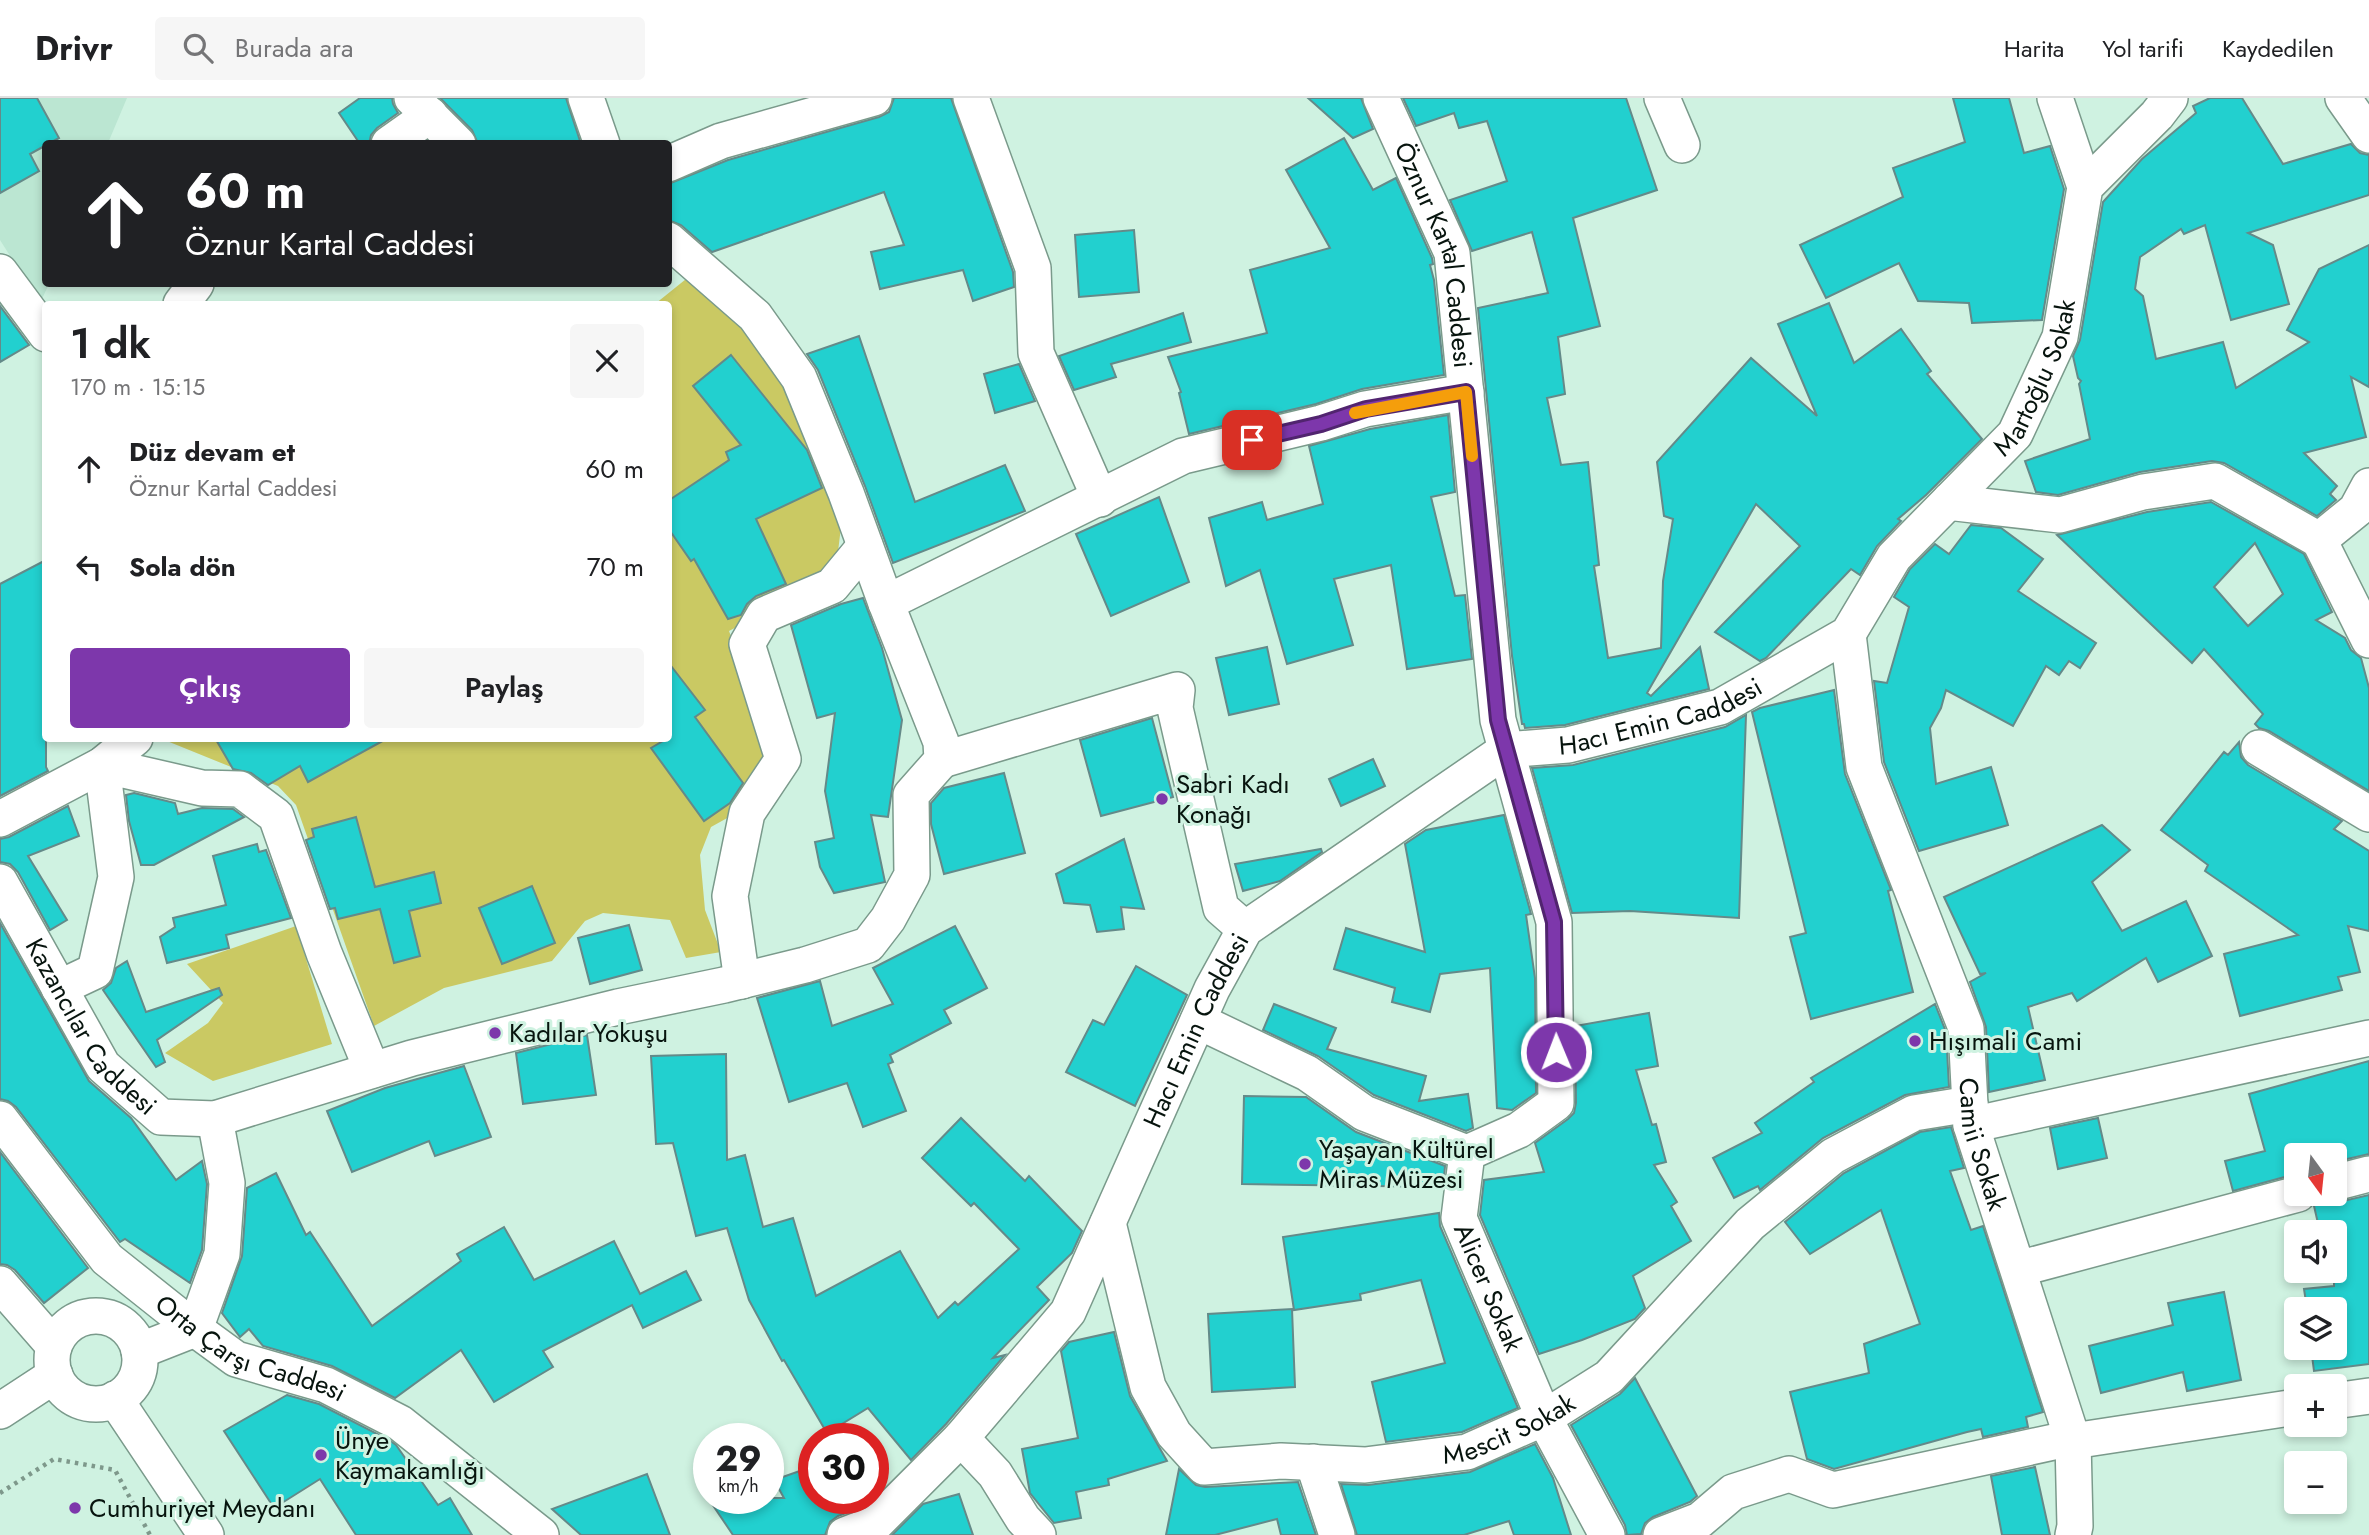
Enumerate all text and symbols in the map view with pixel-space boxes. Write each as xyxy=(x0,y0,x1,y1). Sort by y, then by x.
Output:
search box xyxy=(155,17,645,80)
text: Drivr xyxy=(35,25,113,72)
icon: search xyxy=(179,29,217,67)
text: Burada ara xyxy=(235,29,353,67)
text: Harita xyxy=(2004,31,2064,66)
text: Yol tarifi xyxy=(2102,31,2184,66)
text: Kaydedilen xyxy=(2222,31,2334,66)
street label: Öznur Kartal Caddesi xyxy=(1385,136,1482,370)
text: 60 m xyxy=(185,156,305,226)
icon: ahead xyxy=(70,168,161,259)
text: Öznur Kartal Caddesi xyxy=(185,221,475,267)
street label: Martoğlu Sokak xyxy=(1984,296,2085,465)
text: 1 dk xyxy=(70,313,151,374)
button: close xyxy=(570,324,644,398)
text: 170 m · 15:15 xyxy=(70,370,205,404)
pin xyxy=(1222,410,1282,470)
icon: arrive xyxy=(1233,421,1271,459)
text: Düz devam et xyxy=(129,433,295,471)
icon: ahead xyxy=(70,450,108,488)
text: 60 m xyxy=(585,450,644,488)
text: Öznur Kartal Caddesi xyxy=(129,471,338,505)
icon: left xyxy=(70,548,108,586)
text: Sola dön xyxy=(129,548,236,586)
text: 70 m xyxy=(587,548,644,586)
button: Çıkış xyxy=(70,648,350,728)
button: Paylaş xyxy=(364,648,644,728)
street label: Hacı Emin Caddesi xyxy=(1557,668,1769,765)
place label: Sabri Kadı Konağı xyxy=(1176,765,1290,833)
marker: Sabri Kadı Konağı xyxy=(1154,791,1170,807)
street label: Hacı Emin Caddesi xyxy=(1133,926,1258,1134)
street label: Kazancılar Caddesi xyxy=(16,931,165,1124)
place label: Kadılar Yokuşu xyxy=(509,1014,668,1052)
position arrow xyxy=(1519,1015,1593,1089)
place label: Hışımali Cami xyxy=(1929,1022,2082,1060)
marker: Kadılar Yokuşu xyxy=(487,1025,503,1041)
marker: Hışımali Cami xyxy=(1907,1033,1923,1049)
street label: Camii Sokak xyxy=(1950,1077,2016,1216)
place label: Yaşayan Kültürel Miras Müzesi xyxy=(1319,1130,1494,1198)
north arrow xyxy=(2284,1143,2347,1206)
map controls xyxy=(2284,1143,2347,1514)
marker: Yaşayan Kültürel Miras Müzesi xyxy=(1297,1156,1313,1172)
street label: Alicer Sokak xyxy=(1444,1217,1533,1358)
button: sound xyxy=(2284,1220,2347,1283)
street label: Orta Çarşı Caddesi xyxy=(147,1285,353,1411)
button: layers xyxy=(2284,1297,2347,1360)
button: + xyxy=(2284,1374,2347,1437)
street label: Mescit Sokak xyxy=(1440,1384,1583,1474)
place label: Ünye Kaymakamlığı xyxy=(335,1421,485,1489)
speed limit sign: 30 xyxy=(798,1423,889,1514)
text: 29 xyxy=(715,1434,762,1484)
marker: Ünye Kaymakamlığı xyxy=(313,1447,329,1463)
button: − xyxy=(2284,1451,2347,1514)
text: km/h xyxy=(718,1473,759,1499)
place label: Cumhuriyet Meydanı xyxy=(89,1489,315,1527)
marker: Cumhuriyet Meydanı xyxy=(67,1500,83,1516)

